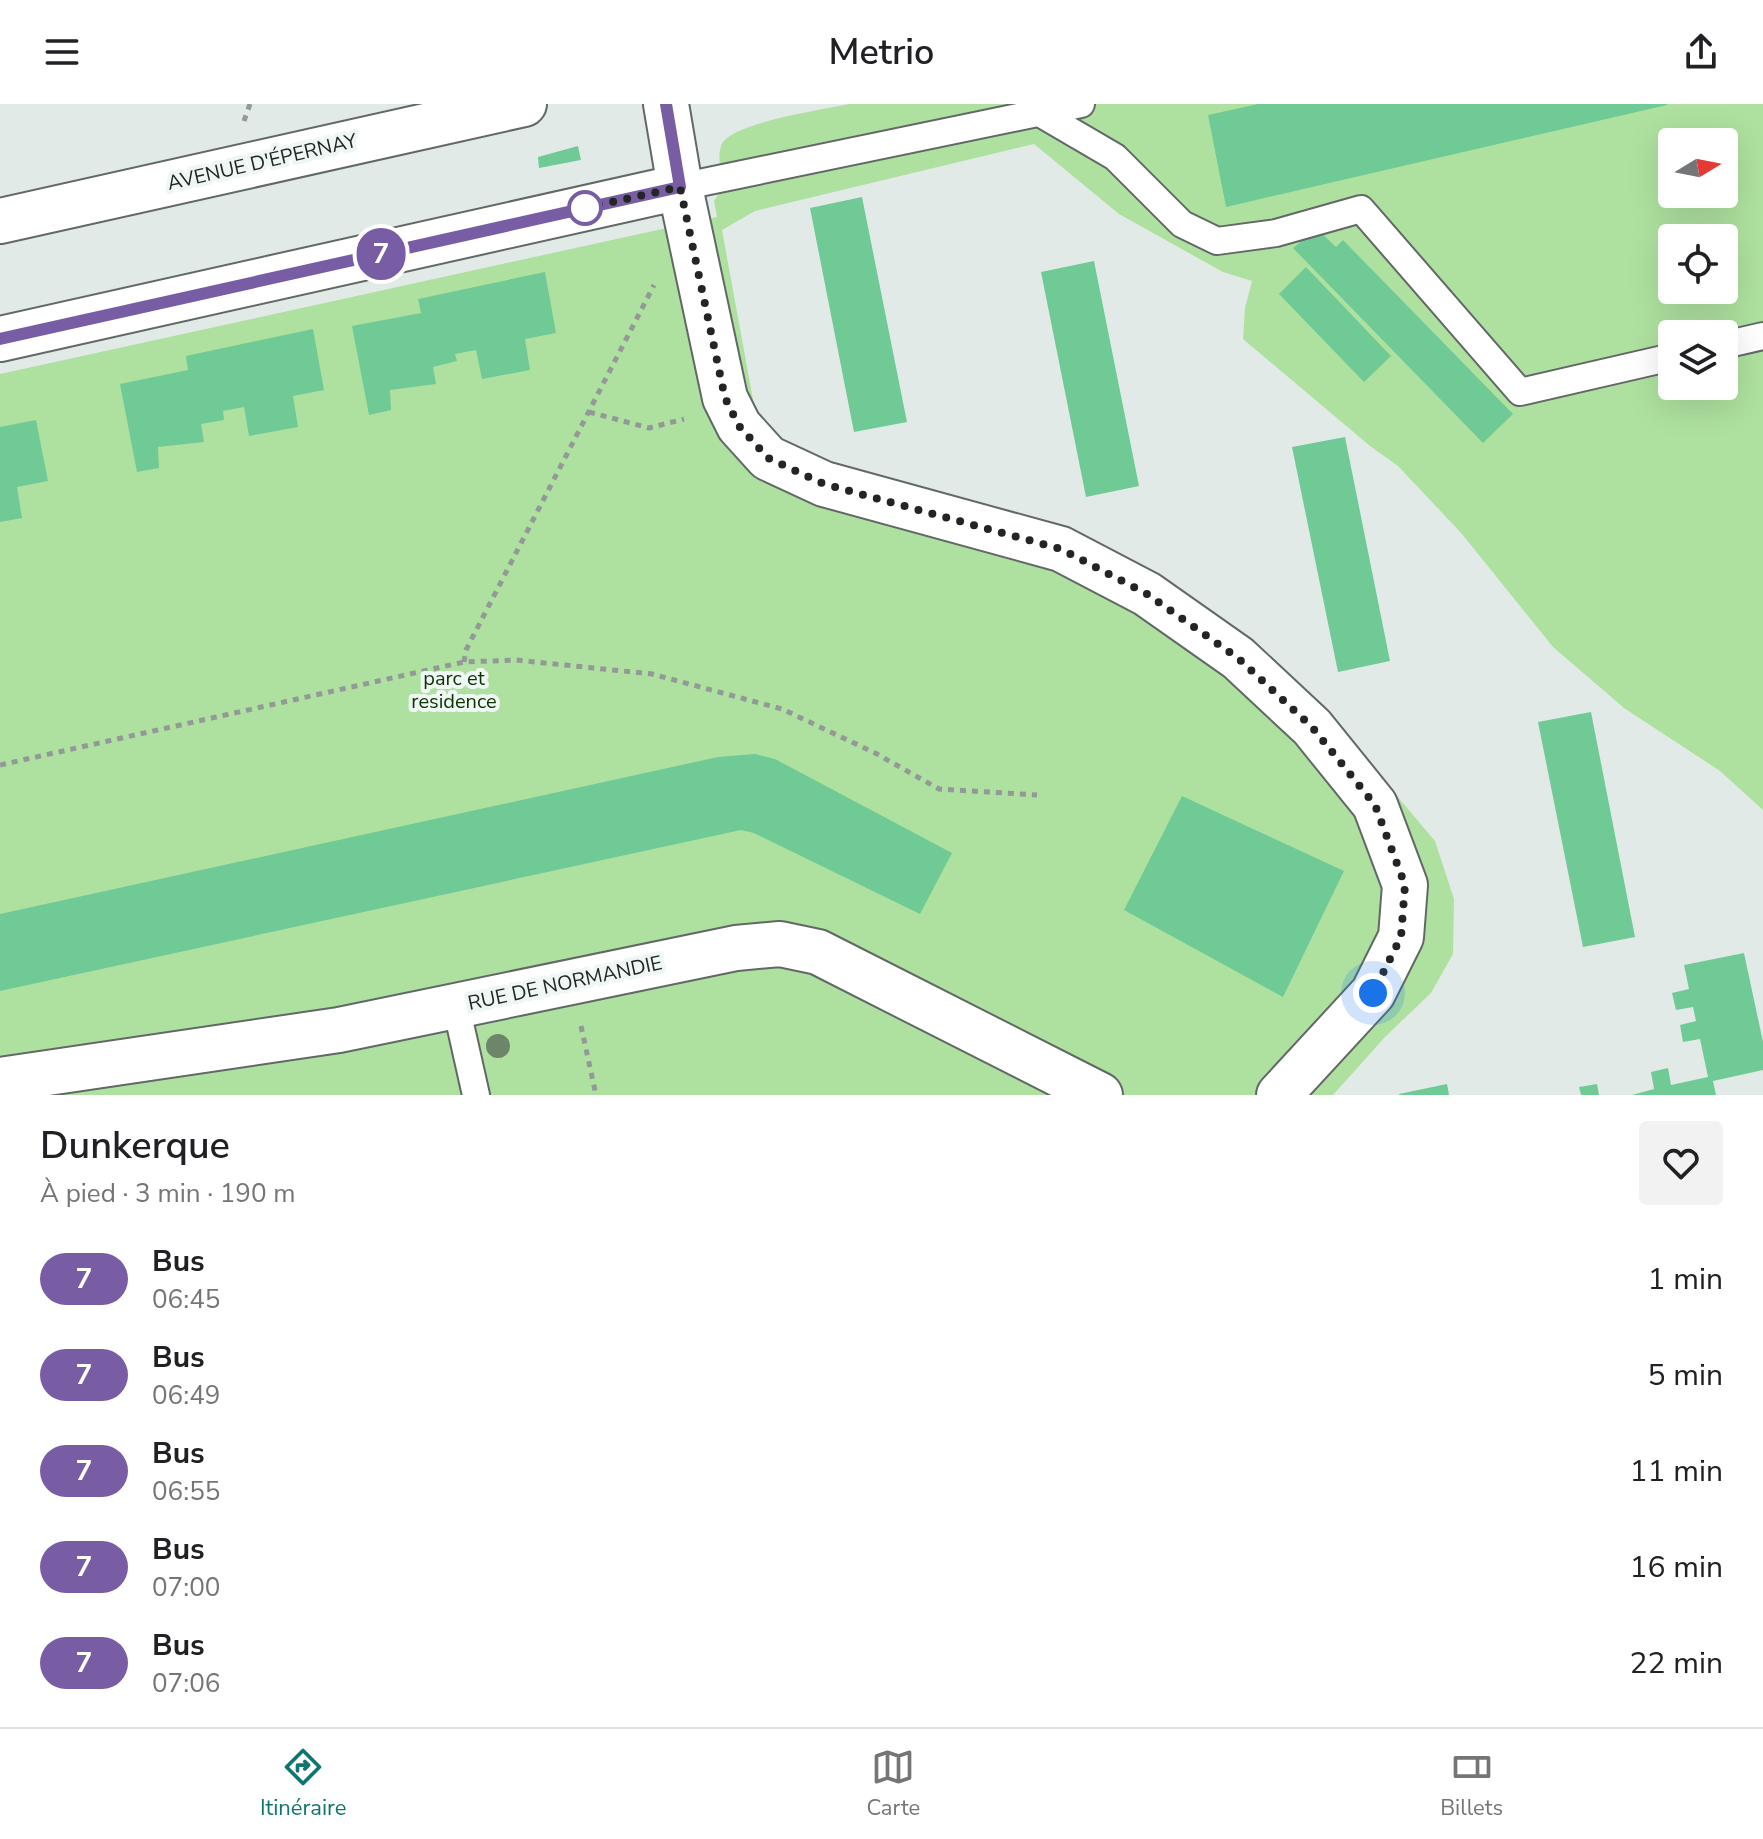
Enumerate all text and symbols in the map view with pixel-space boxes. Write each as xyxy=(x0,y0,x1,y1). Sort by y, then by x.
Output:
text: Metrio xyxy=(829,28,934,77)
icon: menu xyxy=(40,30,84,74)
icon: share xyxy=(1679,30,1723,74)
street label: AVENUE D'ÉPERNAY xyxy=(165,127,360,197)
north arrow xyxy=(1658,128,1738,208)
map controls xyxy=(1658,128,1738,400)
unlabelled marker xyxy=(568,191,602,225)
button: locate xyxy=(1658,224,1738,304)
line badge: 7 xyxy=(355,228,407,280)
text: 7 xyxy=(373,235,389,273)
button: layers xyxy=(1658,320,1738,400)
park label: parc et residence xyxy=(411,665,497,715)
street label: RUE DE NORMANDIE xyxy=(465,949,665,1017)
your location xyxy=(1353,973,1393,1013)
text: Dunkerque xyxy=(40,1120,230,1171)
button: heart xyxy=(1639,1121,1723,1205)
text: À pied · 3 min · 190 m xyxy=(40,1176,295,1211)
text: Bus xyxy=(152,1241,205,1282)
text: 1 min xyxy=(1648,1259,1723,1300)
text: 7 xyxy=(76,1260,92,1298)
text: 06:45 xyxy=(152,1282,220,1317)
text: Bus xyxy=(152,1337,205,1378)
text: 5 min xyxy=(1648,1355,1723,1396)
text: 7 xyxy=(76,1356,92,1394)
text: 06:49 xyxy=(152,1378,220,1413)
text: Bus xyxy=(152,1433,205,1474)
text: 11 min xyxy=(1630,1451,1723,1492)
text: 7 xyxy=(76,1452,92,1490)
text: 06:55 xyxy=(152,1474,220,1509)
text: Bus xyxy=(152,1529,205,1570)
text: 16 min xyxy=(1630,1547,1723,1588)
text: 7 xyxy=(76,1548,92,1586)
text: 07:00 xyxy=(152,1570,220,1605)
text: Bus xyxy=(152,1625,205,1666)
text: 22 min xyxy=(1630,1643,1723,1684)
text: 7 xyxy=(76,1644,92,1682)
text: 07:06 xyxy=(152,1666,220,1701)
tab: Itinéraire xyxy=(260,1745,347,1823)
tab: Carte xyxy=(866,1745,920,1823)
tab: Billets xyxy=(1440,1745,1503,1823)

